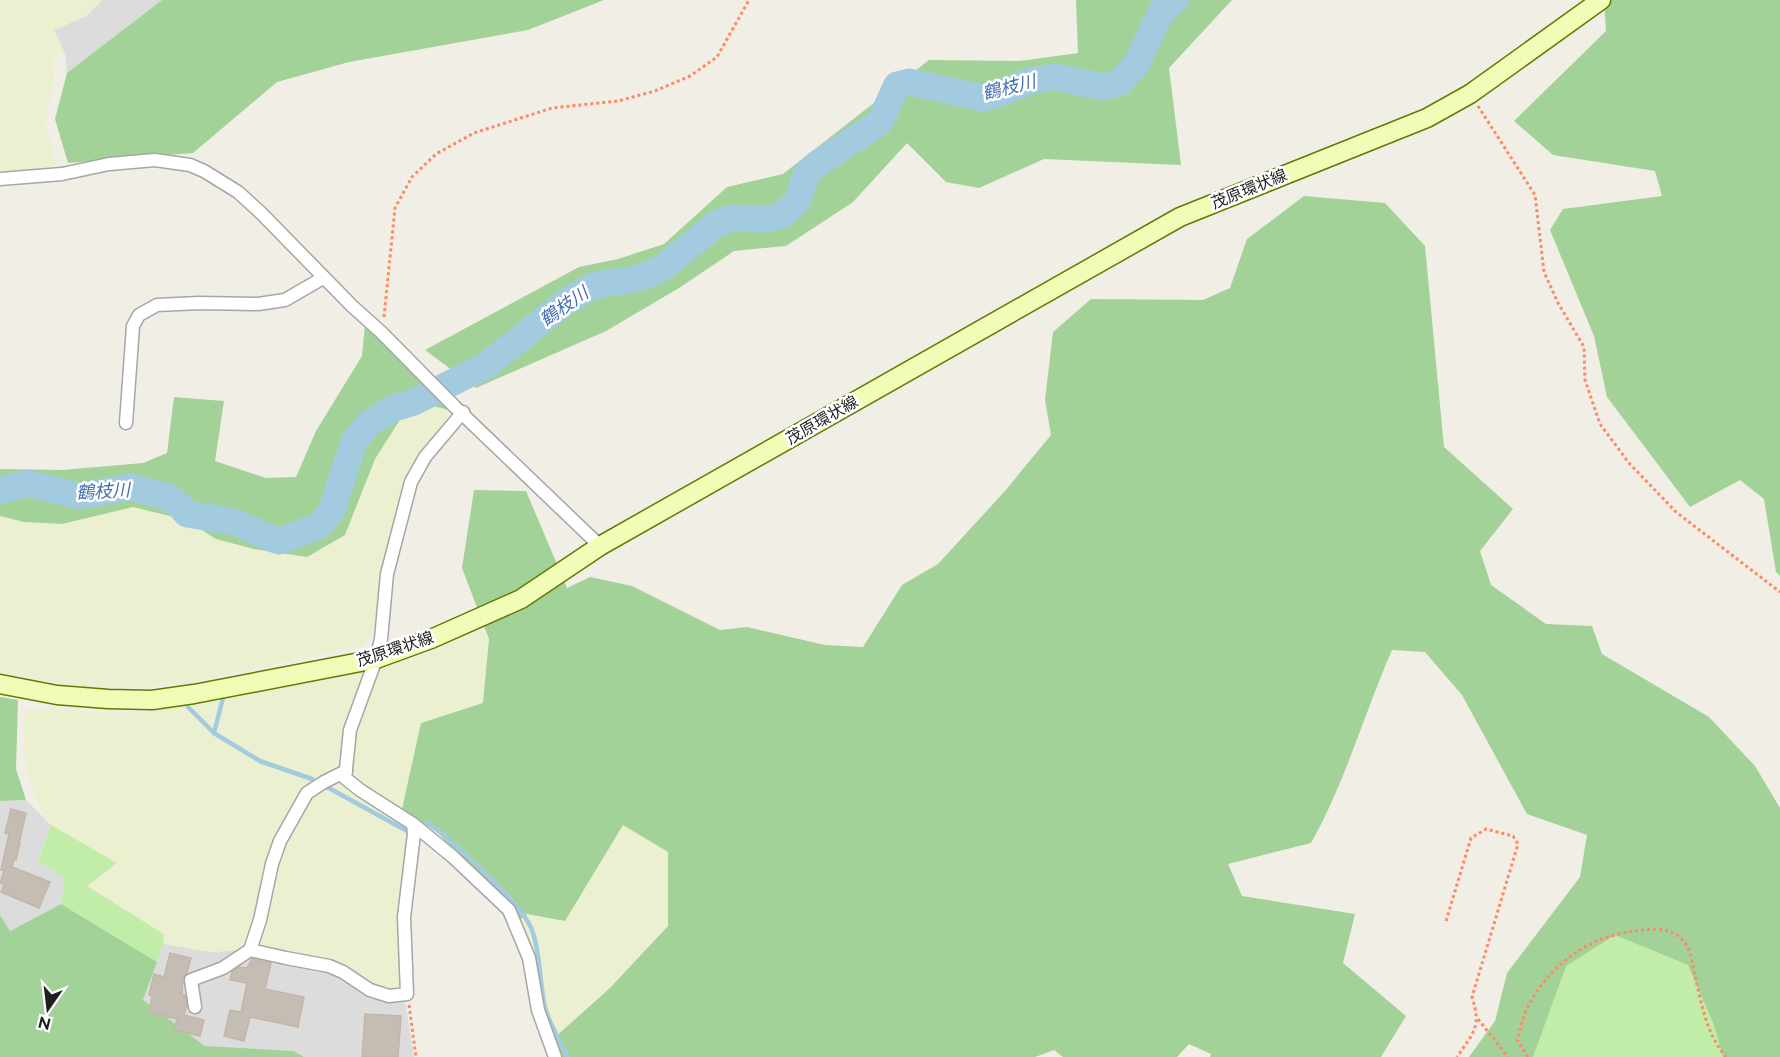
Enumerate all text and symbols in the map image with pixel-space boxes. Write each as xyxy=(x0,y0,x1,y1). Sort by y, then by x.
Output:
water label: 鶴枝川 xyxy=(980,70,1040,104)
street label: 茂原環状線 xyxy=(1208,165,1290,213)
water label: 鶴枝川 xyxy=(536,281,594,330)
street label: 茂原環状線 xyxy=(783,392,861,448)
water label: 鶴枝川 xyxy=(75,479,133,503)
street label: 茂原環状線 xyxy=(354,628,436,670)
north arrow xyxy=(18,979,78,1039)
text: N xyxy=(36,1012,53,1034)

